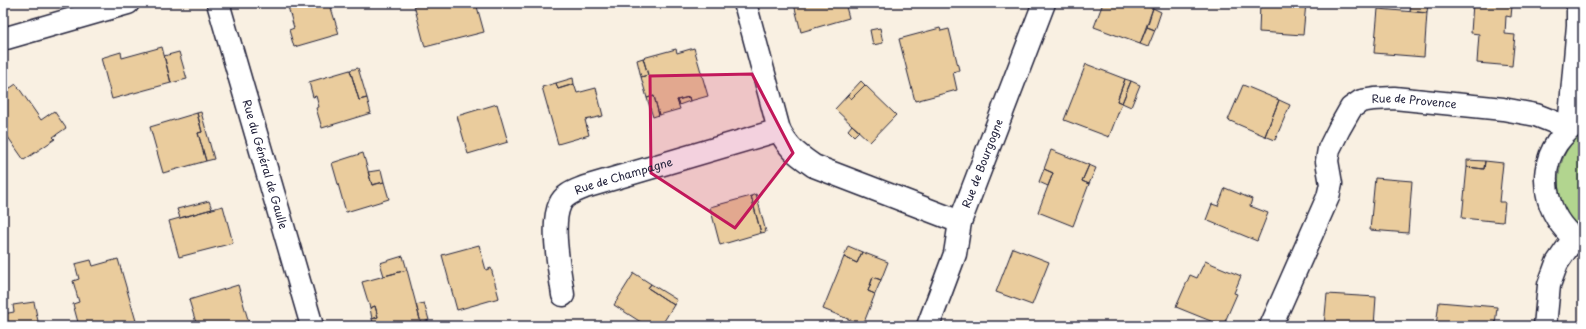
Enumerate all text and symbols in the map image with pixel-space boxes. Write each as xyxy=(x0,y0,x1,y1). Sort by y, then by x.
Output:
street label: Rue de Provence xyxy=(1371,89,1457,112)
street label: Rue du Général de Gaulle xyxy=(239,97,292,231)
street label: Rue de Bourgogne xyxy=(957,116,1007,210)
street label: Rue de Champagne xyxy=(572,153,675,199)

